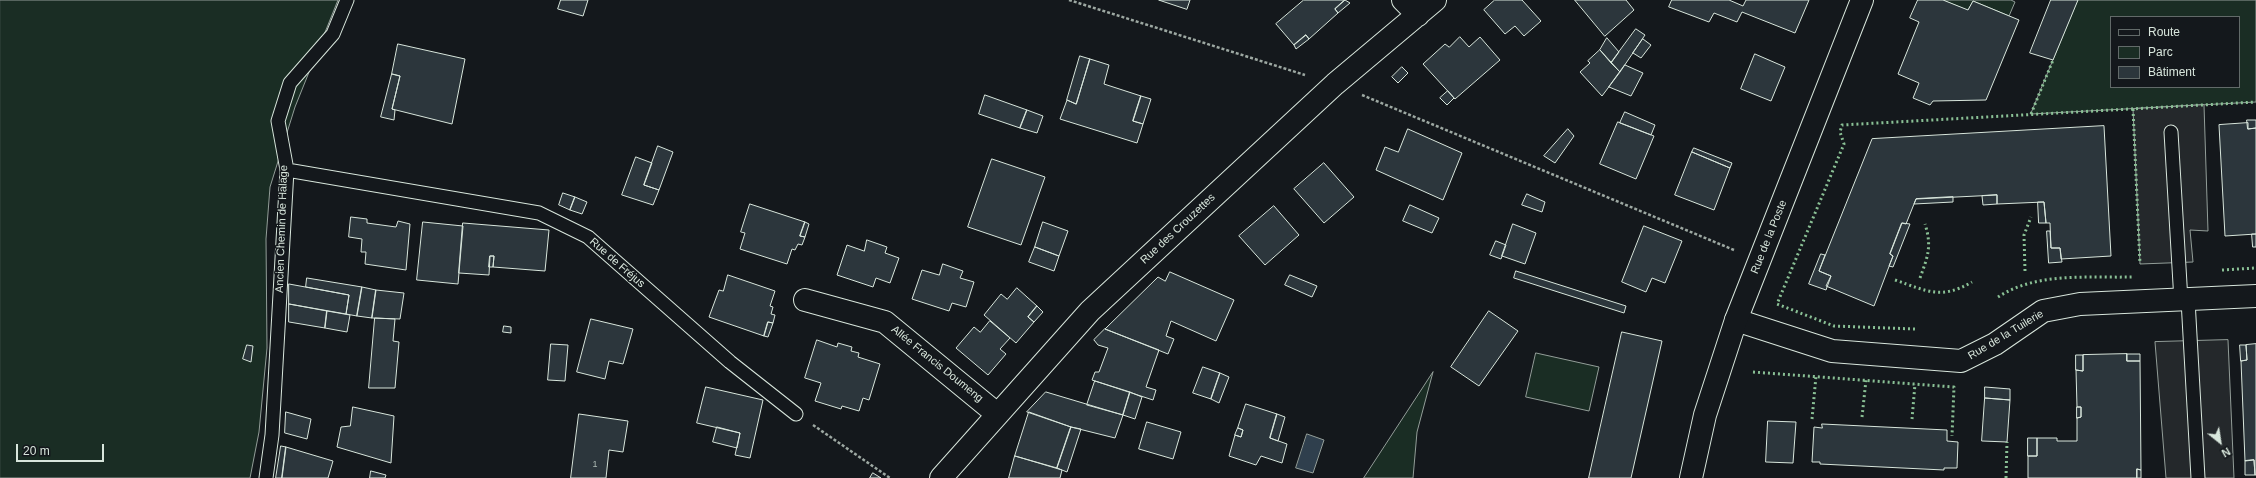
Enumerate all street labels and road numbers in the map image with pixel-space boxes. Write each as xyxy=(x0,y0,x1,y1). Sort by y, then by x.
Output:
street label: Ancien Chemin de Halage xyxy=(273,165,291,293)
street label: Rue des Crouzettes xyxy=(1138,191,1218,267)
street label: Rue de la Poste xyxy=(1748,198,1790,276)
street label: Rue de Fréjus xyxy=(587,235,647,291)
street label: Rue de la Tuilerie xyxy=(1966,307,2046,363)
street label: Allée Francis Doumeng xyxy=(888,323,986,405)

